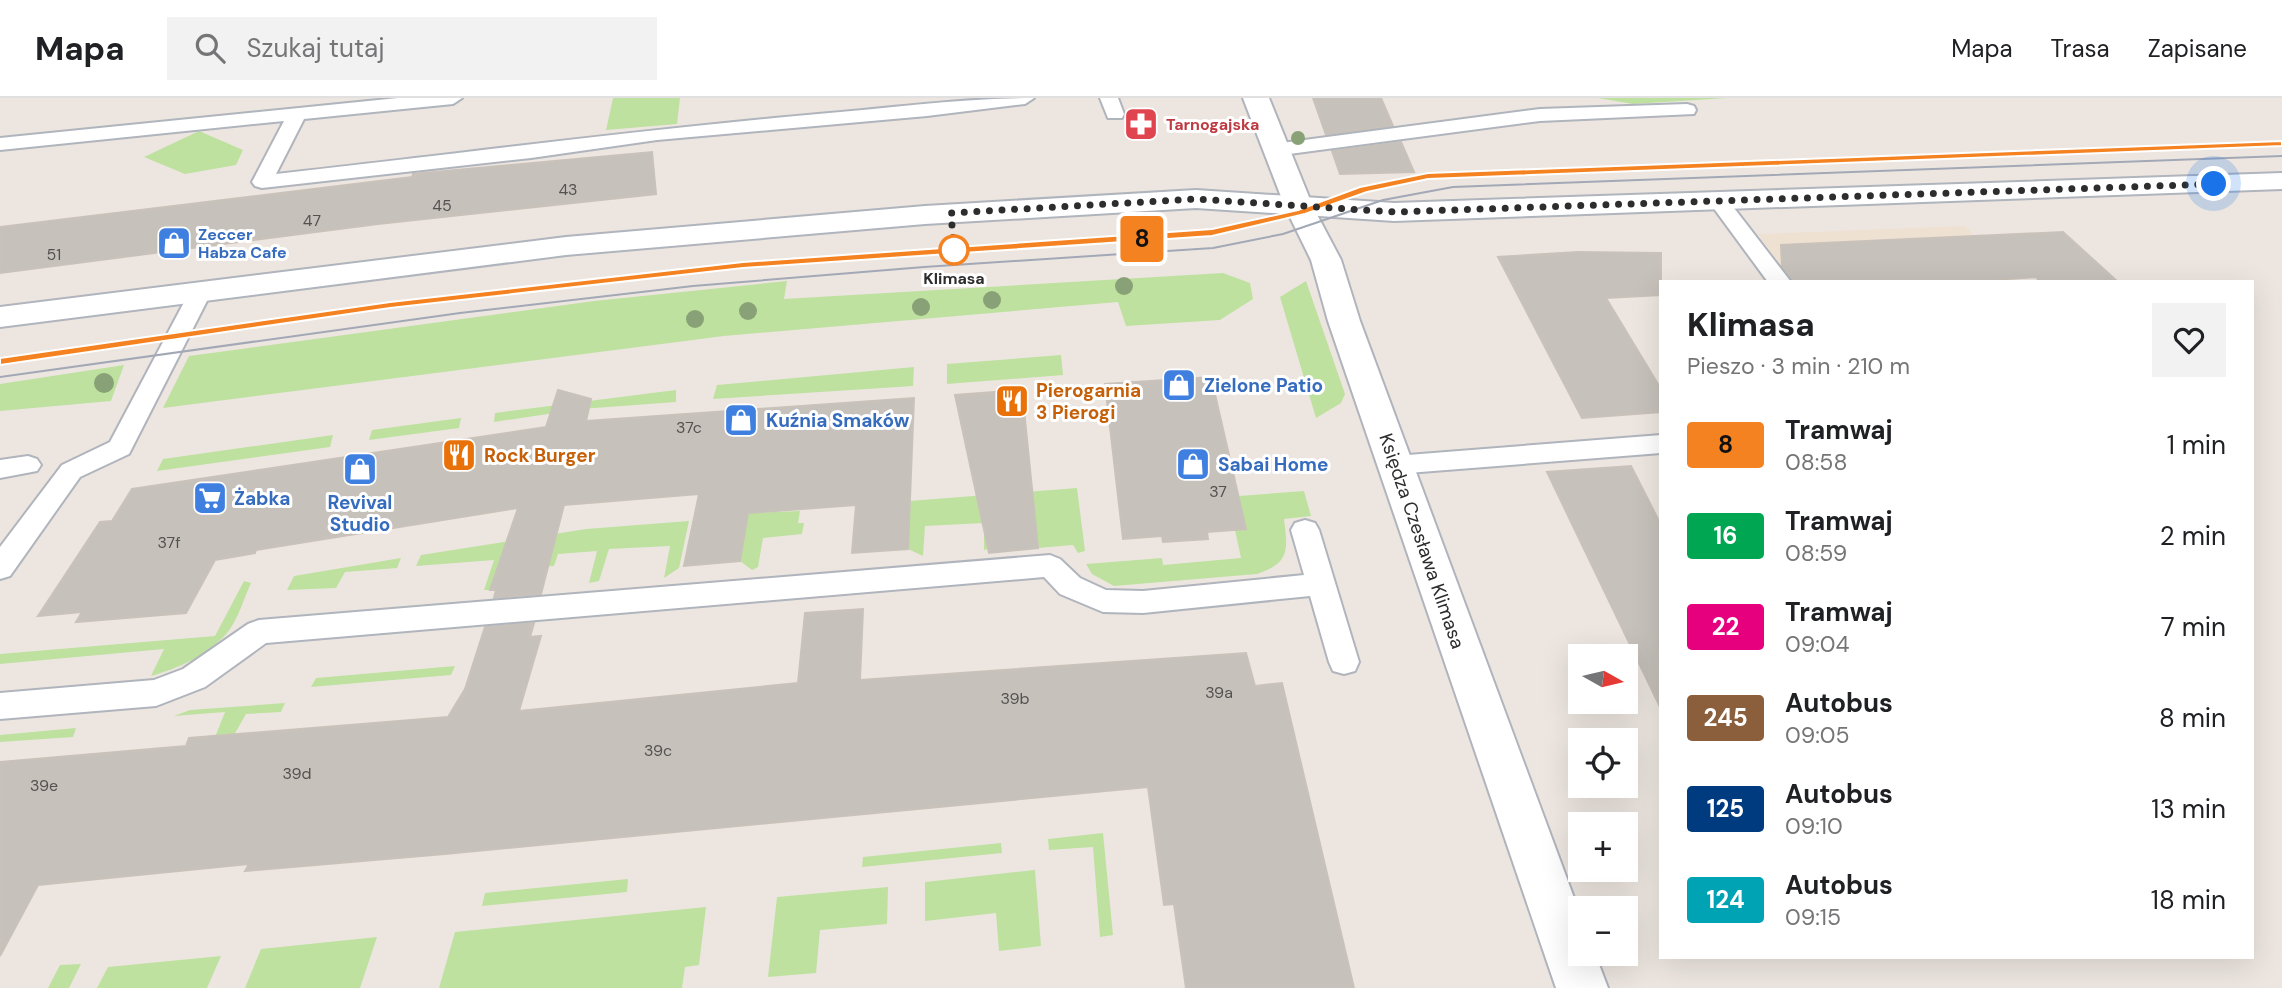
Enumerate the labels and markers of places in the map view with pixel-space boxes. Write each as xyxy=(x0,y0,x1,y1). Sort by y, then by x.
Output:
pharmacy icon: Tarnogajska xyxy=(1122,105,1160,143)
place label: Tarnogajska xyxy=(1166,114,1259,135)
shop icon: Zeccer Habza Cafe xyxy=(155,224,193,262)
place label: Zeccer Habza Cafe xyxy=(198,224,287,263)
marker: Klimasa xyxy=(939,235,969,265)
place label: Klimasa xyxy=(923,268,985,289)
shop icon: Zielone Patio xyxy=(1160,366,1198,404)
place label: Zielone Patio xyxy=(1204,373,1323,398)
place label: Pierogarnia 3 Pierogi xyxy=(1036,378,1141,425)
restaurant icon: Pierogarnia 3 Pierogi xyxy=(993,382,1031,420)
shop icon: Kuźnia Smaków xyxy=(722,401,760,439)
place label: Kuźnia Smaków xyxy=(766,408,910,433)
restaurant icon: Rock Burger xyxy=(440,436,478,474)
place label: Rock Burger xyxy=(484,443,596,468)
shop icon: Sabai Home xyxy=(1174,445,1212,483)
shop icon: Revival Studio xyxy=(341,450,379,488)
place label: Sabai Home xyxy=(1218,452,1328,477)
supermarket icon: Żabka xyxy=(191,479,229,517)
place label: Żabka xyxy=(234,486,290,511)
place label: Revival Studio xyxy=(328,490,392,537)

